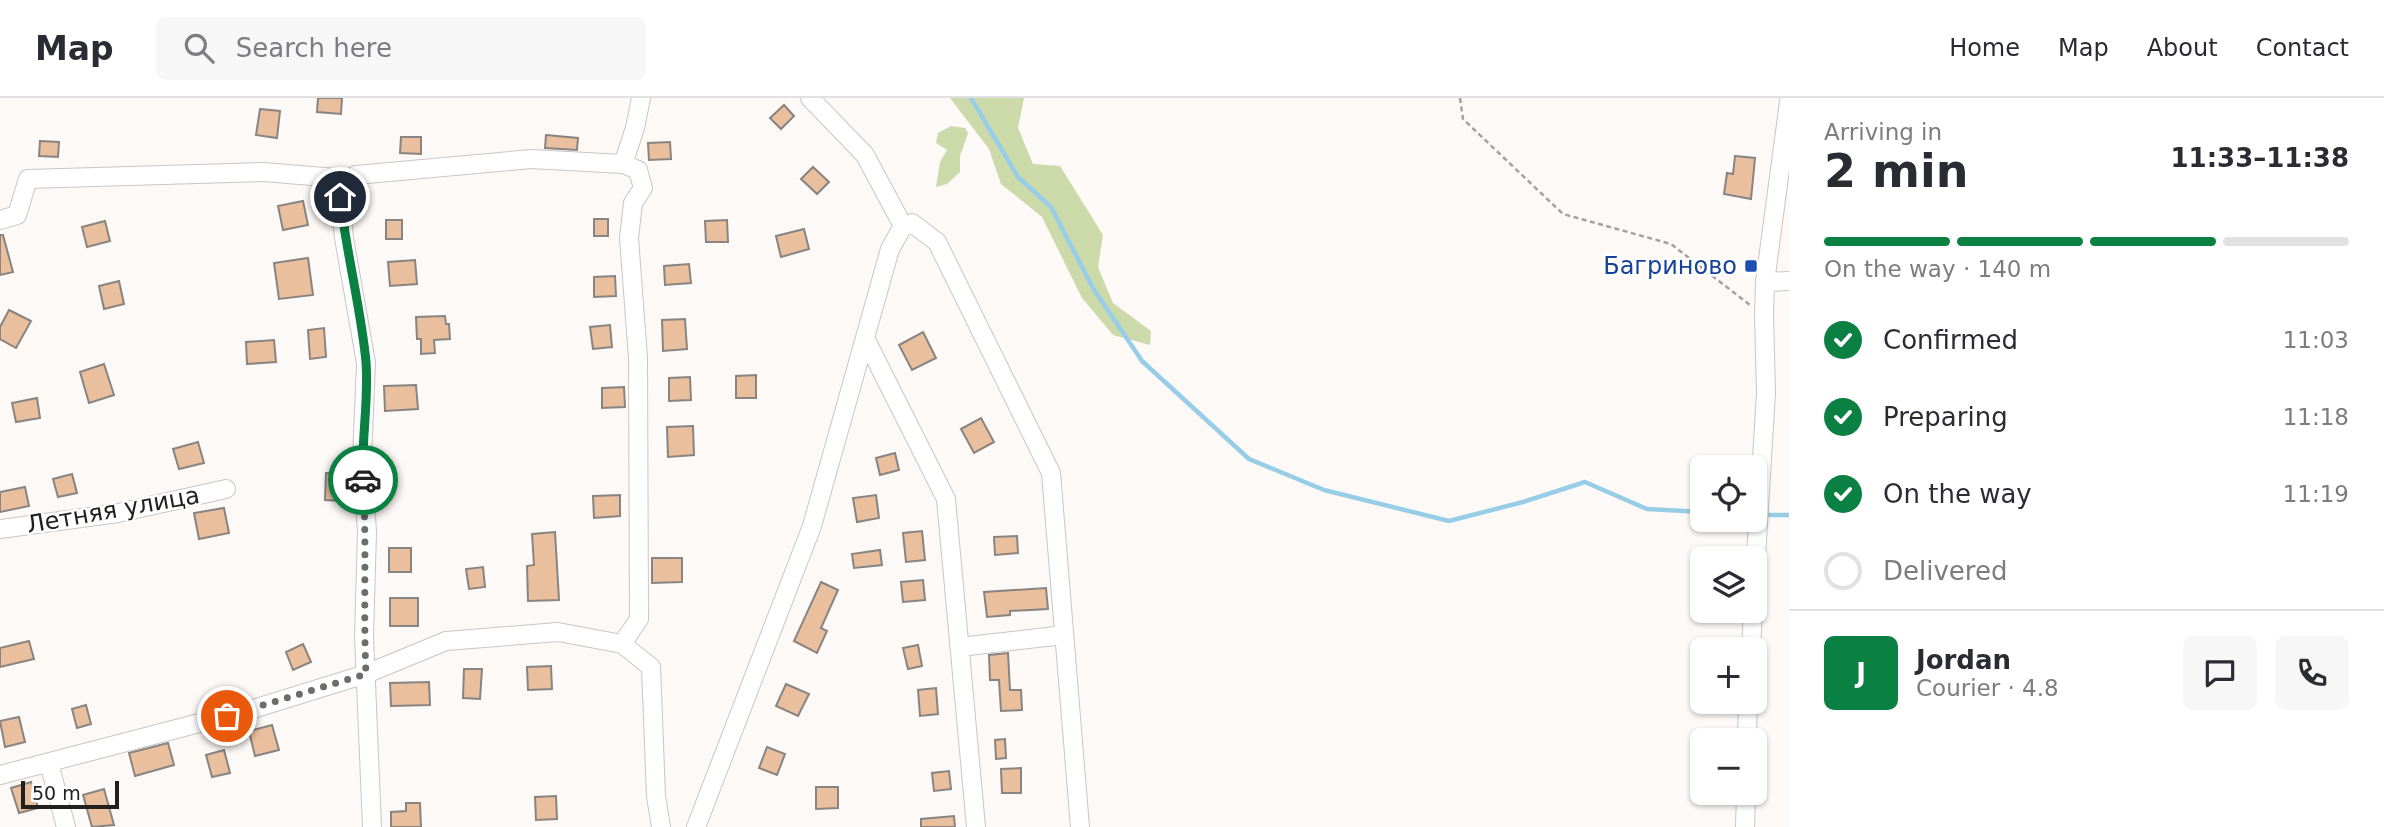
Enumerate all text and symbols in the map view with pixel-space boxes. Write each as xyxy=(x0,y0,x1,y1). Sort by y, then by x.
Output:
search box xyxy=(156,17,646,80)
text: Map xyxy=(35,29,114,68)
icon: search xyxy=(180,29,218,67)
text: Search here xyxy=(236,33,392,63)
text: Home xyxy=(1949,34,2020,62)
text: Map xyxy=(2058,34,2109,62)
text: About xyxy=(2147,34,2218,62)
text: Contact xyxy=(2256,34,2349,62)
text: Arriving in xyxy=(1824,119,1942,145)
text: 11:33–11:38 xyxy=(2170,143,2349,173)
text: 2 min xyxy=(1824,144,1968,198)
pin xyxy=(310,167,370,227)
icon: home xyxy=(321,178,359,216)
place label: Багриново xyxy=(1603,252,1737,280)
text: On the way · 140 m xyxy=(1824,256,2051,282)
marker: Багриново xyxy=(1743,258,1759,274)
icon: check xyxy=(1824,321,1862,359)
text: Confirmed xyxy=(1883,325,2018,355)
text: 11:03 xyxy=(2283,327,2349,353)
icon: check xyxy=(1824,398,1862,436)
text: Preparing xyxy=(1883,402,2008,432)
text: 11:18 xyxy=(2283,404,2349,430)
courier xyxy=(328,445,398,515)
map controls xyxy=(1690,455,1767,805)
button: locate xyxy=(1690,455,1767,532)
icon: car xyxy=(344,461,382,499)
icon: check xyxy=(1824,475,1862,513)
text: On the way xyxy=(1883,479,2032,509)
street label: Летняя улица xyxy=(24,481,202,539)
text: 11:19 xyxy=(2283,481,2349,507)
button: layers xyxy=(1690,546,1767,623)
text: Delivered xyxy=(1883,556,2007,586)
button: chat xyxy=(2183,636,2257,710)
button: phone xyxy=(2275,636,2349,710)
button: + xyxy=(1690,637,1767,714)
text: Jordan xyxy=(1916,645,2011,675)
text: J xyxy=(1856,658,1866,688)
text: Courier · 4.8 xyxy=(1916,675,2059,701)
pin xyxy=(197,686,257,746)
icon: bag xyxy=(208,697,246,735)
button: − xyxy=(1690,728,1767,805)
scale bar xyxy=(21,778,119,810)
text: 50 m xyxy=(32,782,81,804)

